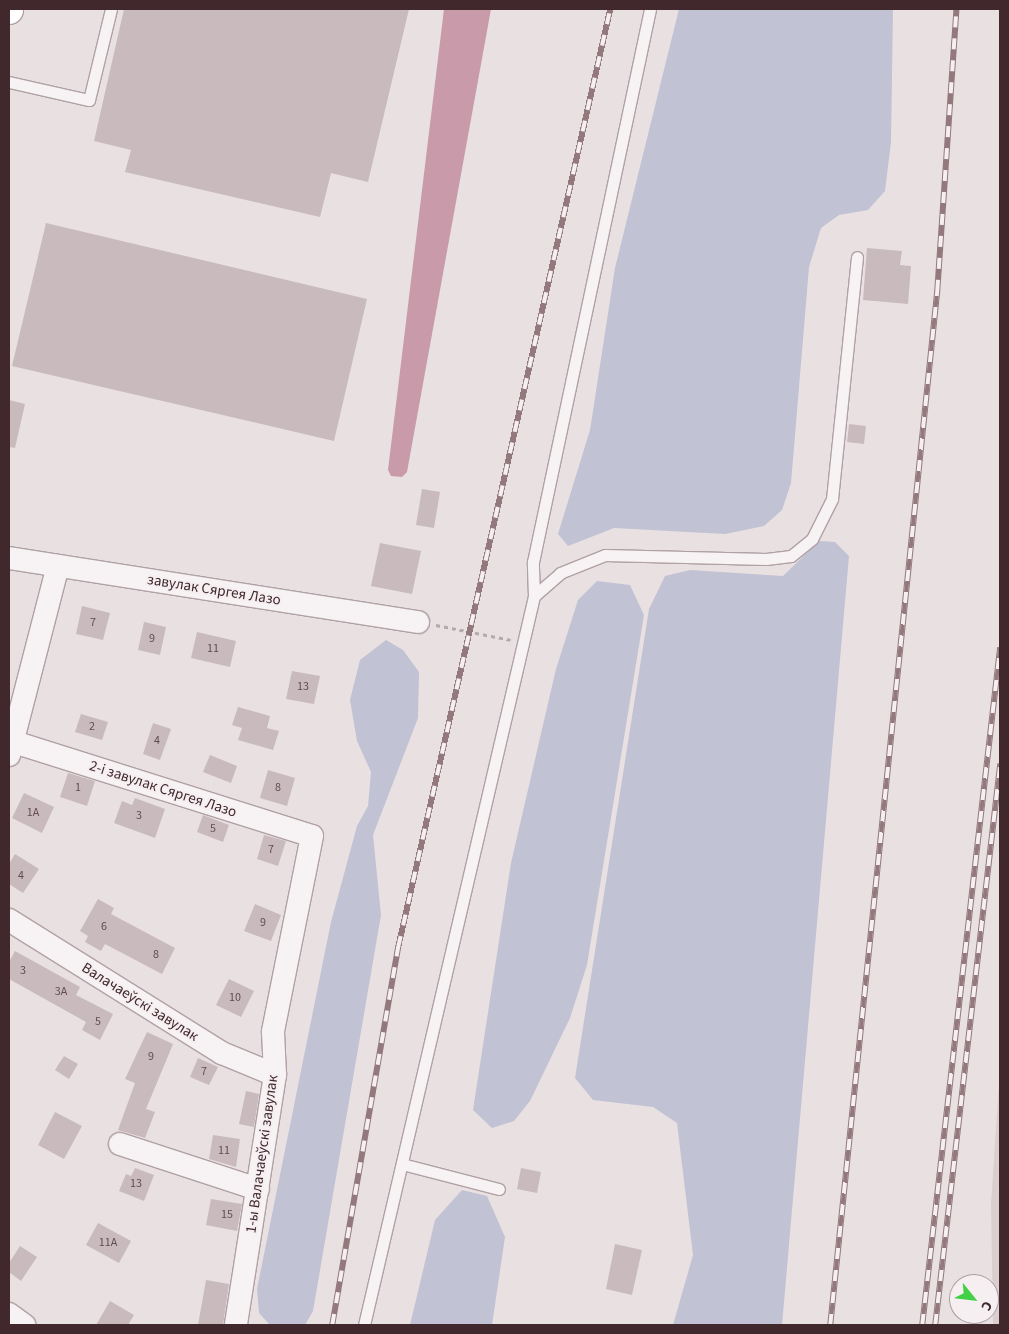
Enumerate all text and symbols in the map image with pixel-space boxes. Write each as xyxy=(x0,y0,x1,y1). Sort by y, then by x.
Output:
street label: завулак Сяргея Лазо xyxy=(146,571,282,609)
house number: 7 xyxy=(90,616,96,630)
house number: 9 xyxy=(149,632,155,646)
house number: 11 xyxy=(207,642,219,656)
house number: 13 xyxy=(297,680,309,694)
house number: 2 xyxy=(89,720,95,734)
house number: 4 xyxy=(154,734,160,748)
street label: 2-і завулак Сяргея Лазо xyxy=(87,757,239,821)
house number: 1 xyxy=(75,781,81,795)
house number: 8 xyxy=(275,781,281,795)
house number: 1А xyxy=(27,806,39,820)
house number: 3 xyxy=(136,809,142,823)
house number: 5 xyxy=(210,822,216,836)
house number: 7 xyxy=(268,843,274,857)
house number: 4 xyxy=(18,869,24,883)
house number: 9 xyxy=(260,916,266,930)
house number: 6 xyxy=(101,920,107,934)
house number: 8 xyxy=(153,948,159,962)
street label: Валачаеўскі завулак xyxy=(78,959,202,1045)
house number: 3 xyxy=(20,964,26,978)
house number: 3А xyxy=(55,985,67,999)
house number: 10 xyxy=(229,991,241,1005)
house number: 5 xyxy=(95,1015,101,1029)
house number: 9 xyxy=(148,1050,154,1064)
house number: 7 xyxy=(201,1065,207,1079)
street label: 1-ы Валачаеўскі завулак xyxy=(242,1074,282,1234)
house number: 11 xyxy=(218,1144,230,1158)
house number: 13 xyxy=(130,1177,142,1191)
house number: 15 xyxy=(221,1208,233,1222)
house number: 11А xyxy=(99,1236,117,1250)
north arrow xyxy=(949,1274,999,1324)
text: С xyxy=(976,1297,997,1314)

